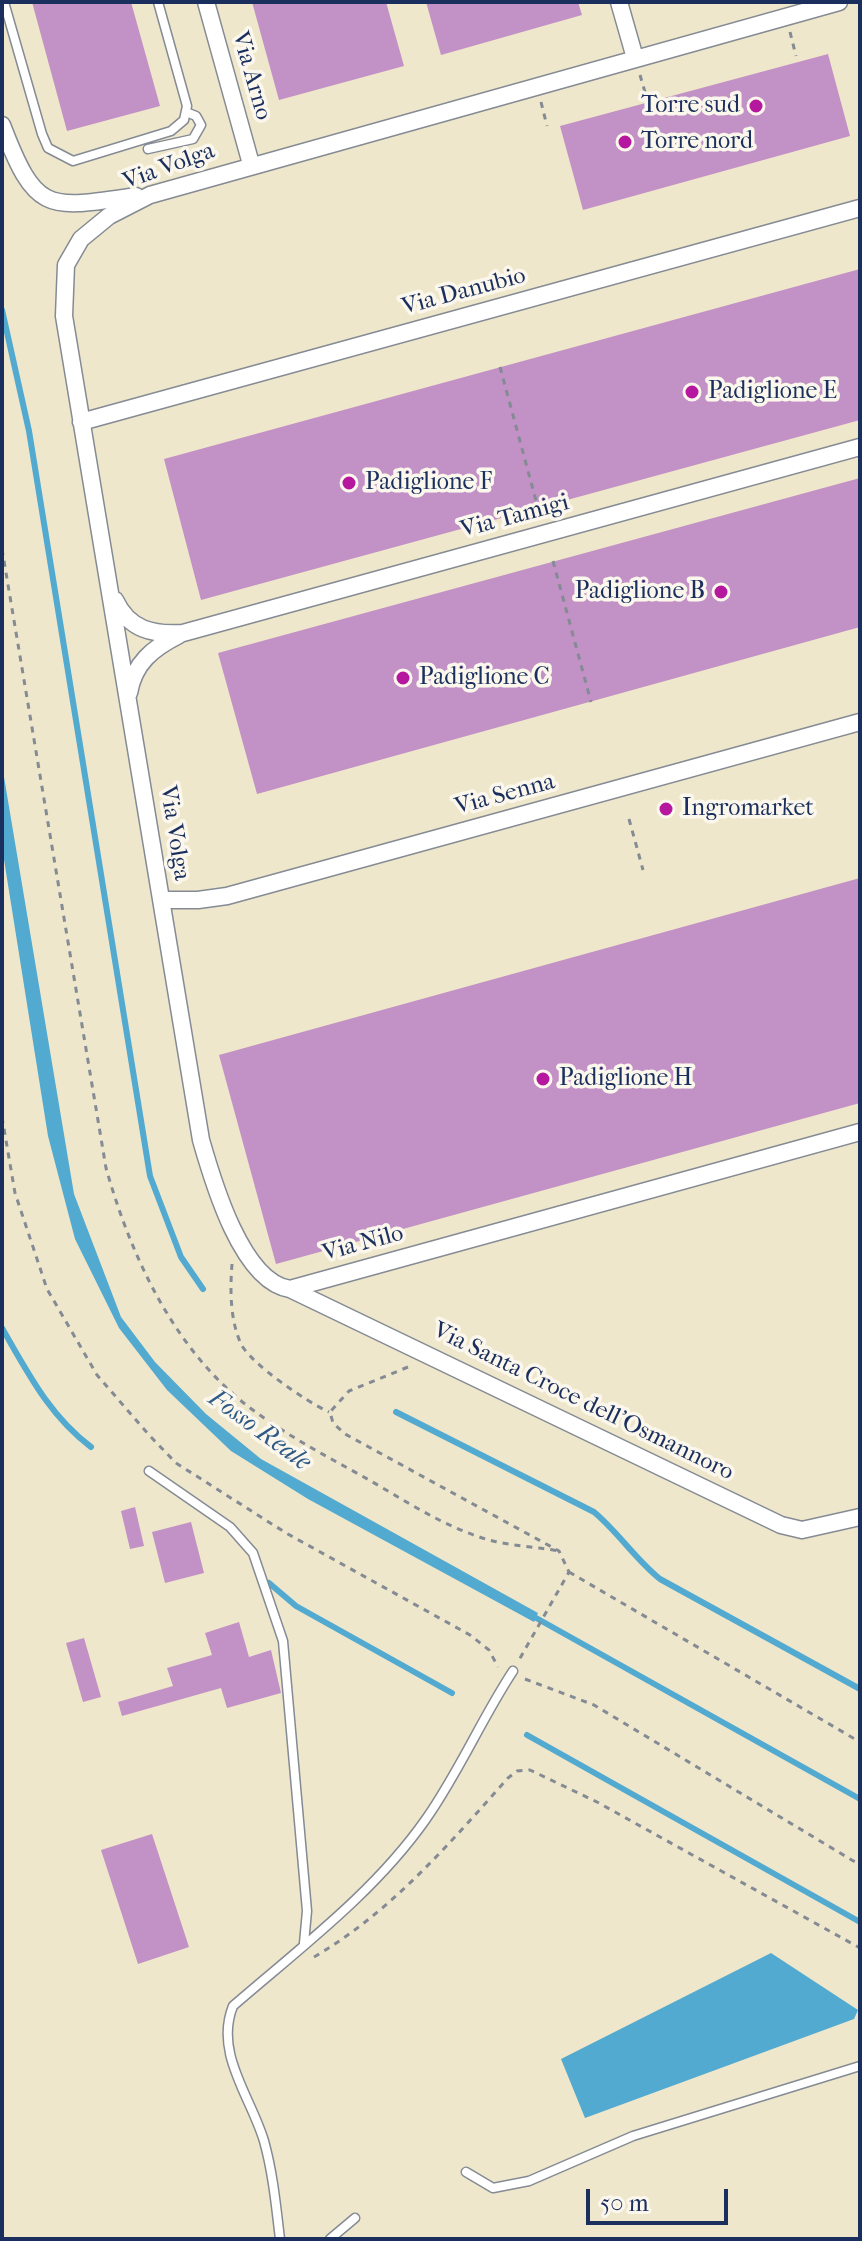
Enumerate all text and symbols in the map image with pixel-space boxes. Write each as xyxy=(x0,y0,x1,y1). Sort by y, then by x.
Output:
street label: Via Arno xyxy=(225,28,277,124)
place label: Torre sud xyxy=(641,92,740,120)
marker: Torre sud xyxy=(747,97,765,115)
place label: Torre nord xyxy=(641,128,753,156)
marker: Torre nord xyxy=(616,133,634,151)
street label: Via Volga xyxy=(119,137,219,197)
street label: Via Danubio xyxy=(399,262,529,322)
place label: Padiglione E xyxy=(708,378,837,406)
marker: Padiglione E xyxy=(683,383,701,401)
place label: Padiglione F xyxy=(365,469,492,497)
marker: Padiglione F xyxy=(340,474,358,492)
street label: Via Tamigi xyxy=(458,489,572,545)
place label: Padiglione B xyxy=(575,578,705,606)
marker: Padiglione B xyxy=(712,583,730,601)
place label: Padiglione C xyxy=(419,664,550,692)
marker: Padiglione C xyxy=(394,669,412,687)
street label: Via Senna xyxy=(452,768,558,822)
street label: Via Volga xyxy=(152,784,196,882)
place label: Ingromarket xyxy=(682,795,814,823)
marker: Ingromarket xyxy=(657,800,675,818)
place label: Padiglione H xyxy=(559,1065,693,1093)
marker: Padiglione H xyxy=(534,1070,552,1088)
street label: Via Nilo xyxy=(319,1219,407,1269)
street label: Via Santa Croce dell'Osmannoro xyxy=(428,1317,738,1487)
water label: Fosso Reale xyxy=(202,1384,316,1478)
scale bar xyxy=(590,2173,732,2223)
text: 50 m xyxy=(600,2189,649,2217)

